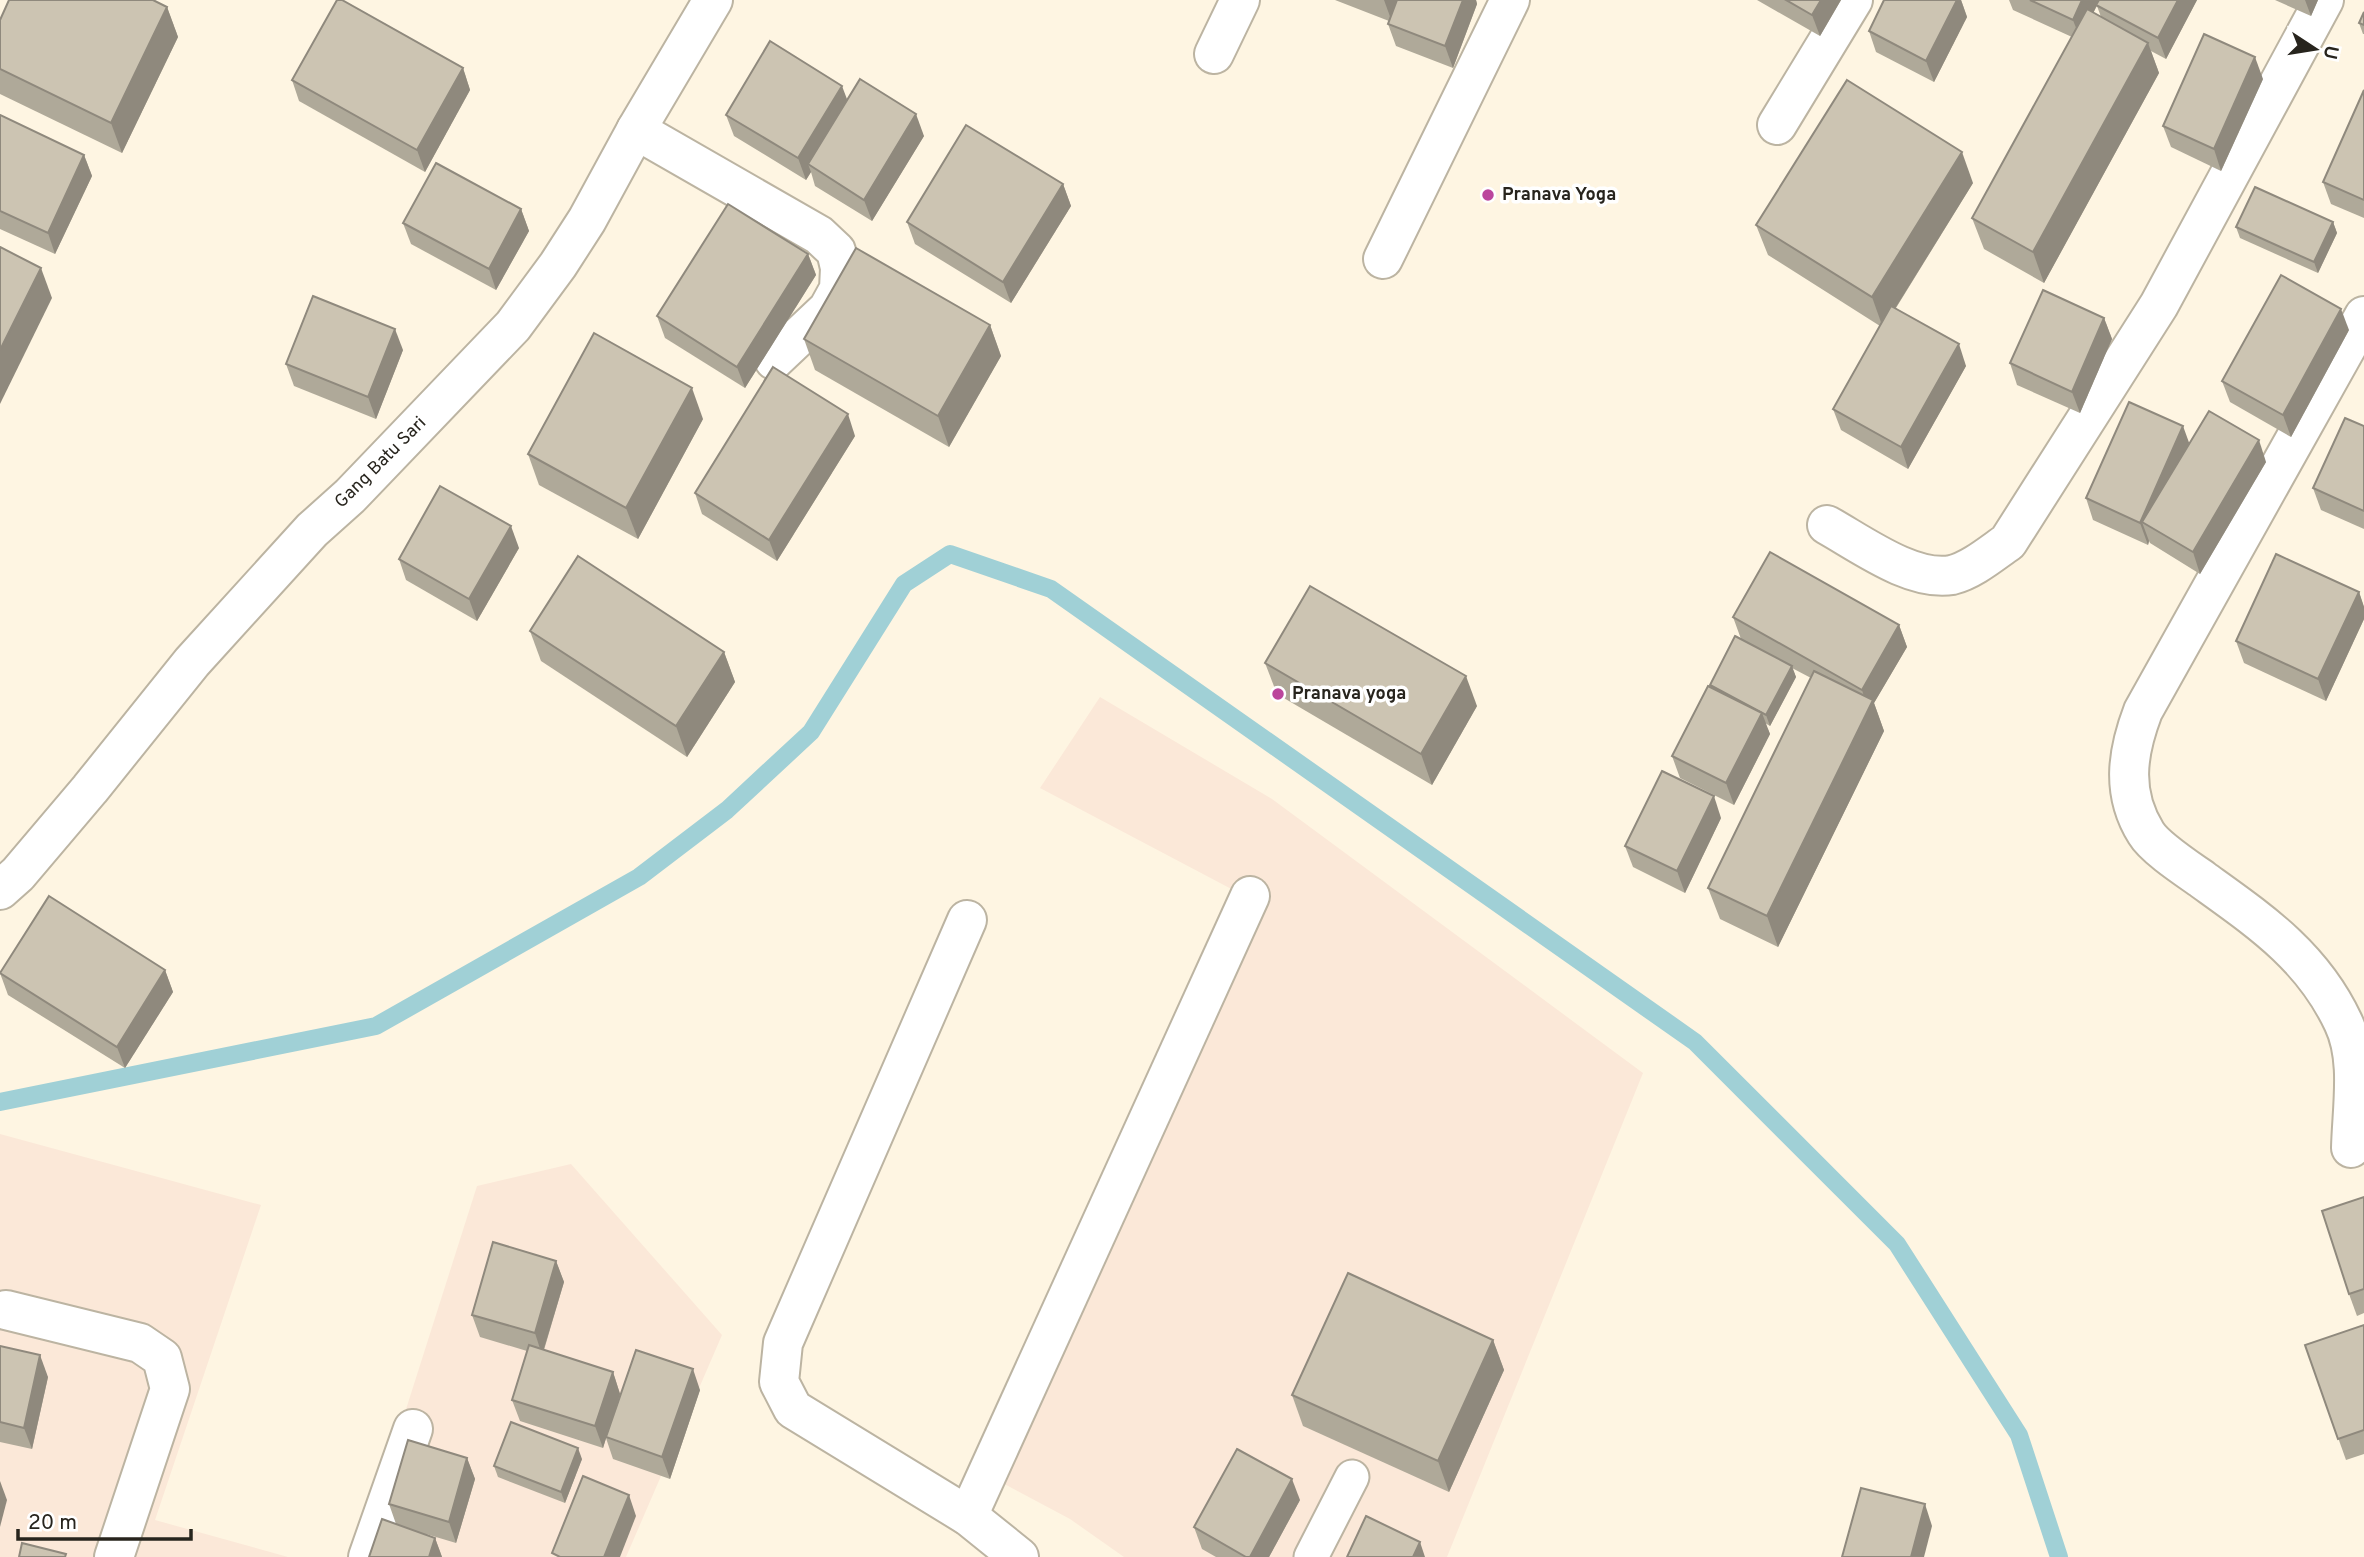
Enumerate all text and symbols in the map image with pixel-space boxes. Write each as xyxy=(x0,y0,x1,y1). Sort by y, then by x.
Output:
north arrow xyxy=(2280,14,2350,84)
text: U xyxy=(2317,43,2343,61)
place label: Pranava Yoga xyxy=(1502,184,1616,207)
marker: Pranava Yoga xyxy=(1480,187,1496,203)
street label: Gang Batu Sari xyxy=(330,412,432,514)
place label: Pranava yoga xyxy=(1292,683,1406,706)
marker: Pranava yoga xyxy=(1270,686,1286,702)
scale bar xyxy=(18,1498,191,1542)
text: 20 m xyxy=(28,1510,77,1537)

